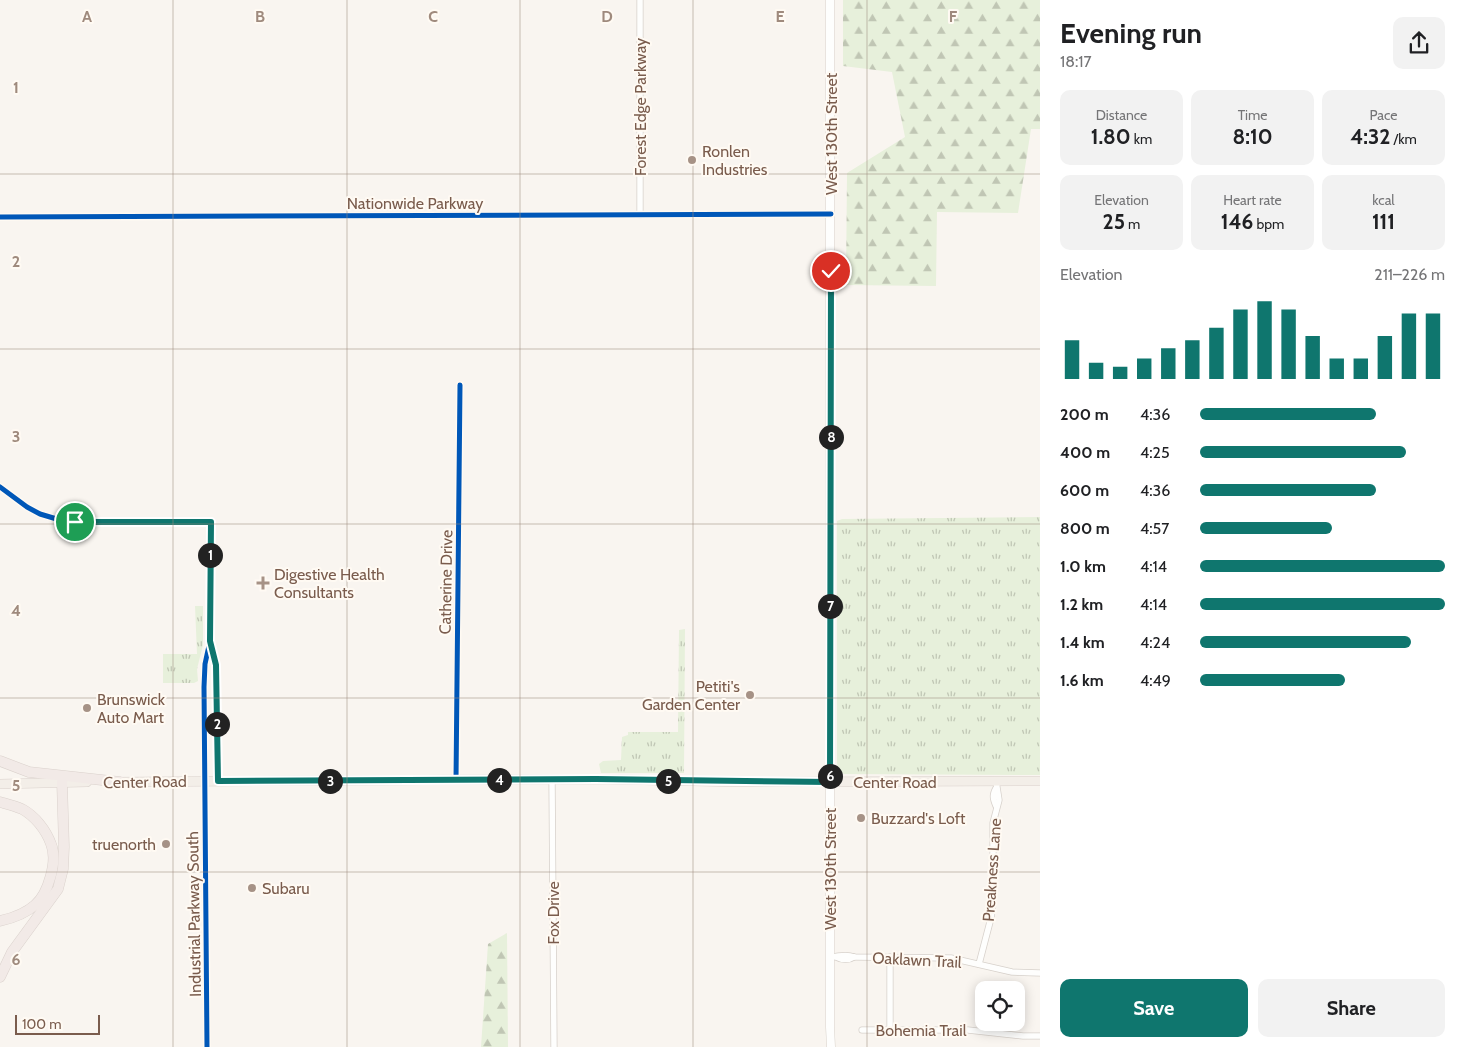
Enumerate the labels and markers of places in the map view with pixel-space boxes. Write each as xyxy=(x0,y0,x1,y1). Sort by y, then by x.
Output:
place label: Ronlen Industries xyxy=(702,142,768,179)
marker: Ronlen Industries xyxy=(686,154,698,166)
pin xyxy=(810,250,852,292)
pin: 8 xyxy=(818,424,844,450)
pin xyxy=(54,501,96,543)
pin: 1 xyxy=(198,542,222,568)
place label: Digestive Health Consultants xyxy=(274,565,385,602)
marker: Digestive Health Consultants xyxy=(256,576,270,590)
pin: 7 xyxy=(818,594,842,618)
place label: Petiti's Garden Center xyxy=(642,677,741,714)
marker: Petiti's Garden Center xyxy=(744,689,756,701)
place label: Brunswick Auto Mart xyxy=(97,690,166,727)
marker: Brunswick Auto Mart xyxy=(81,702,93,714)
pin: 2 xyxy=(204,712,230,736)
pin: 6 xyxy=(818,764,842,788)
pin: 3 xyxy=(318,768,342,794)
pin: 4 xyxy=(486,768,512,792)
pin: 5 xyxy=(656,768,680,794)
place label: Buzzard's Loft xyxy=(871,809,966,828)
marker: Buzzard's Loft xyxy=(855,812,867,824)
place label: truenorth xyxy=(92,835,156,854)
marker: truenorth xyxy=(160,838,172,850)
place label: Subaru xyxy=(262,879,310,898)
marker: Subaru xyxy=(246,882,258,894)

